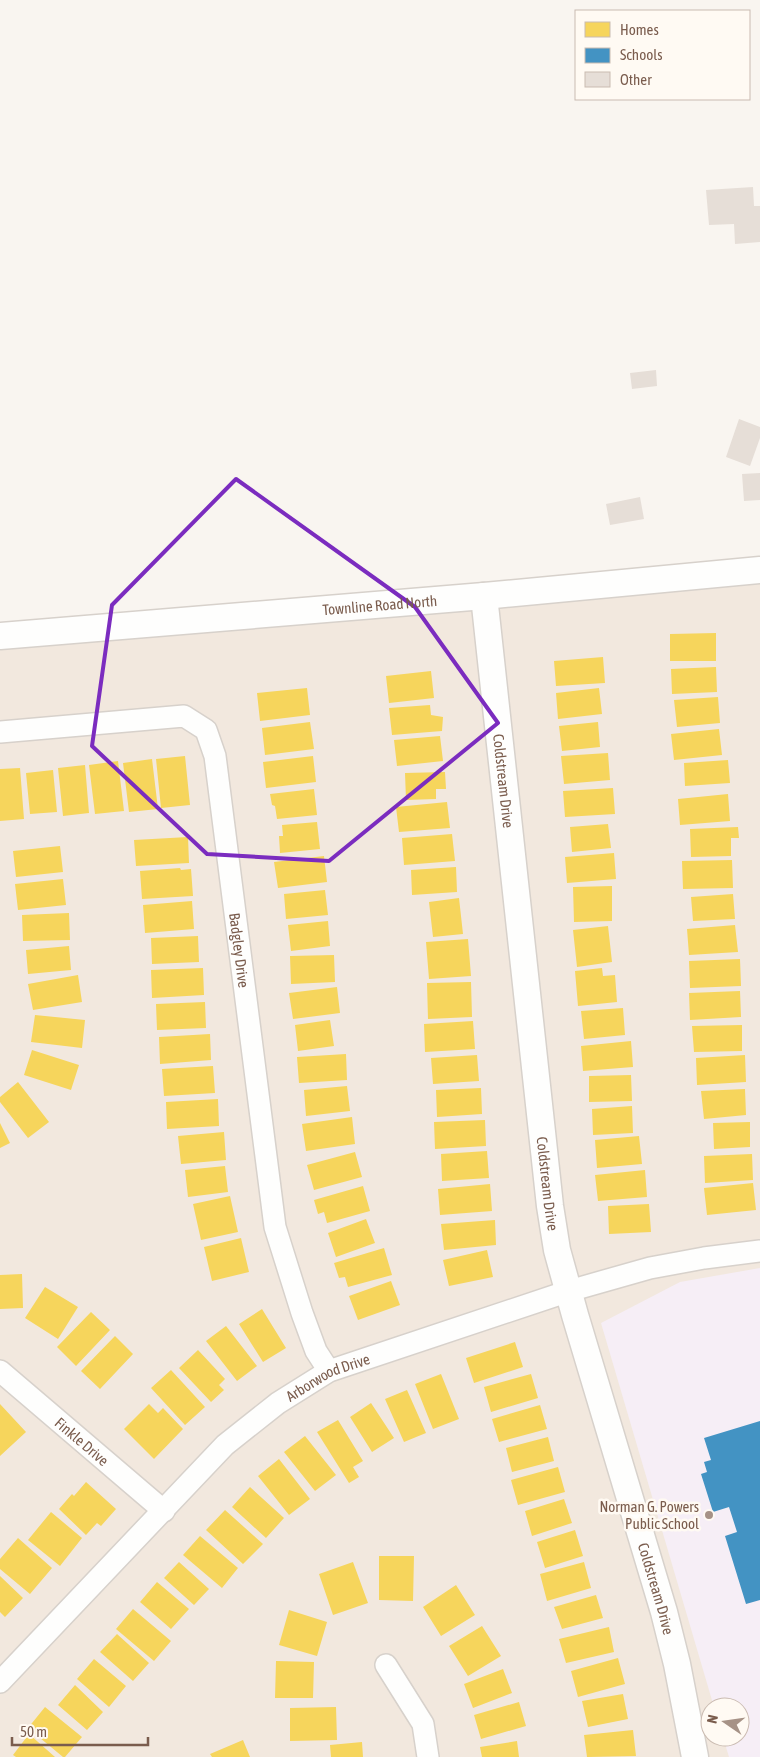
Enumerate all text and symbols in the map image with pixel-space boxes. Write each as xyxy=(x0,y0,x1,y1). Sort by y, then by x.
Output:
legend xyxy=(575,10,750,100)
text: Homes xyxy=(620,21,659,38)
text: Schools xyxy=(620,46,663,63)
text: Other xyxy=(620,71,652,88)
street label: Townline Road North xyxy=(322,591,438,618)
street label: Coldstream Drive xyxy=(490,733,518,829)
street label: Badgley Drive xyxy=(227,912,253,989)
street label: Coldstream Drive xyxy=(534,1136,562,1232)
street label: Arborwood Drive xyxy=(283,1350,372,1404)
street label: Finkle Drive xyxy=(52,1413,113,1469)
place label: Norman G. Powers Public School xyxy=(599,1498,699,1532)
marker: Norman G. Powers Public School xyxy=(703,1509,715,1521)
street label: Coldstream Drive xyxy=(635,1541,678,1636)
north arrow xyxy=(700,1697,750,1747)
text: N xyxy=(704,1713,721,1725)
scale bar xyxy=(12,1714,149,1746)
text: 50 m xyxy=(20,1723,47,1740)

